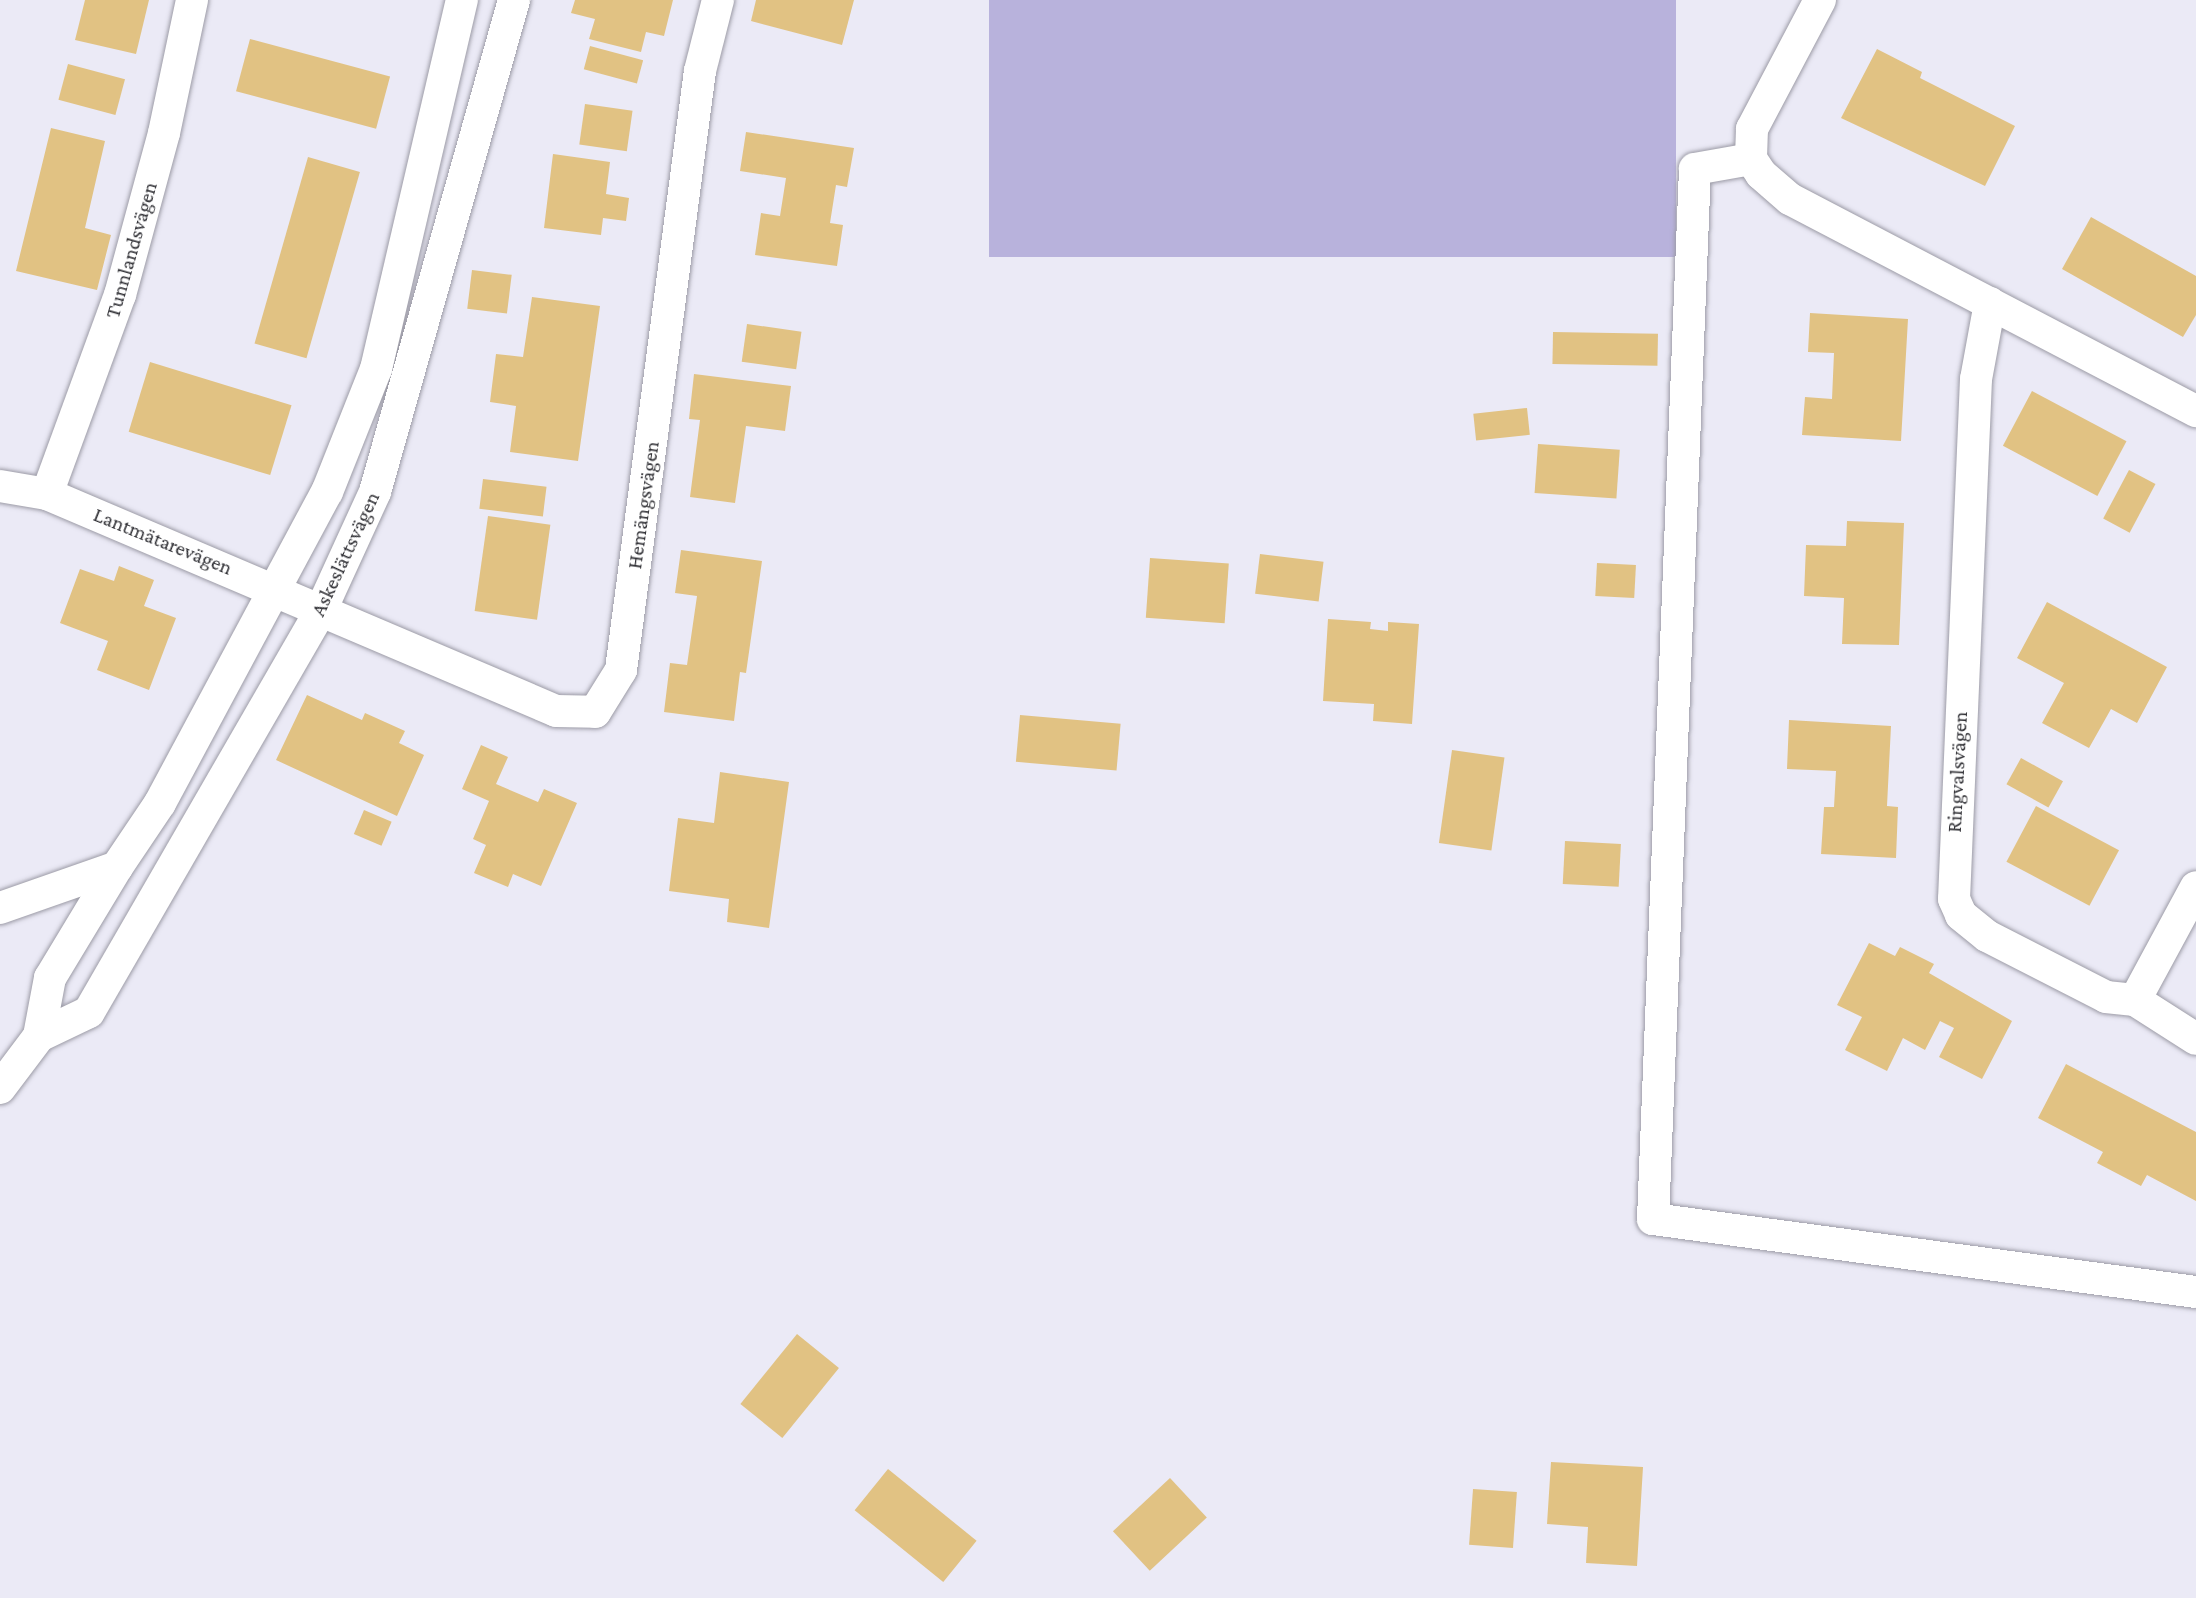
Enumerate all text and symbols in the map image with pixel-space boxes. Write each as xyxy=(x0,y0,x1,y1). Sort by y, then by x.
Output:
street label: Tunnlandsvägen xyxy=(100,179,162,321)
street label: Hemängsvägen xyxy=(622,439,664,571)
street label: Askeslättsvägen xyxy=(305,488,385,620)
street label: Lantmätarevägen xyxy=(90,502,236,580)
street label: Ringvalsvägen xyxy=(1941,711,1973,833)

